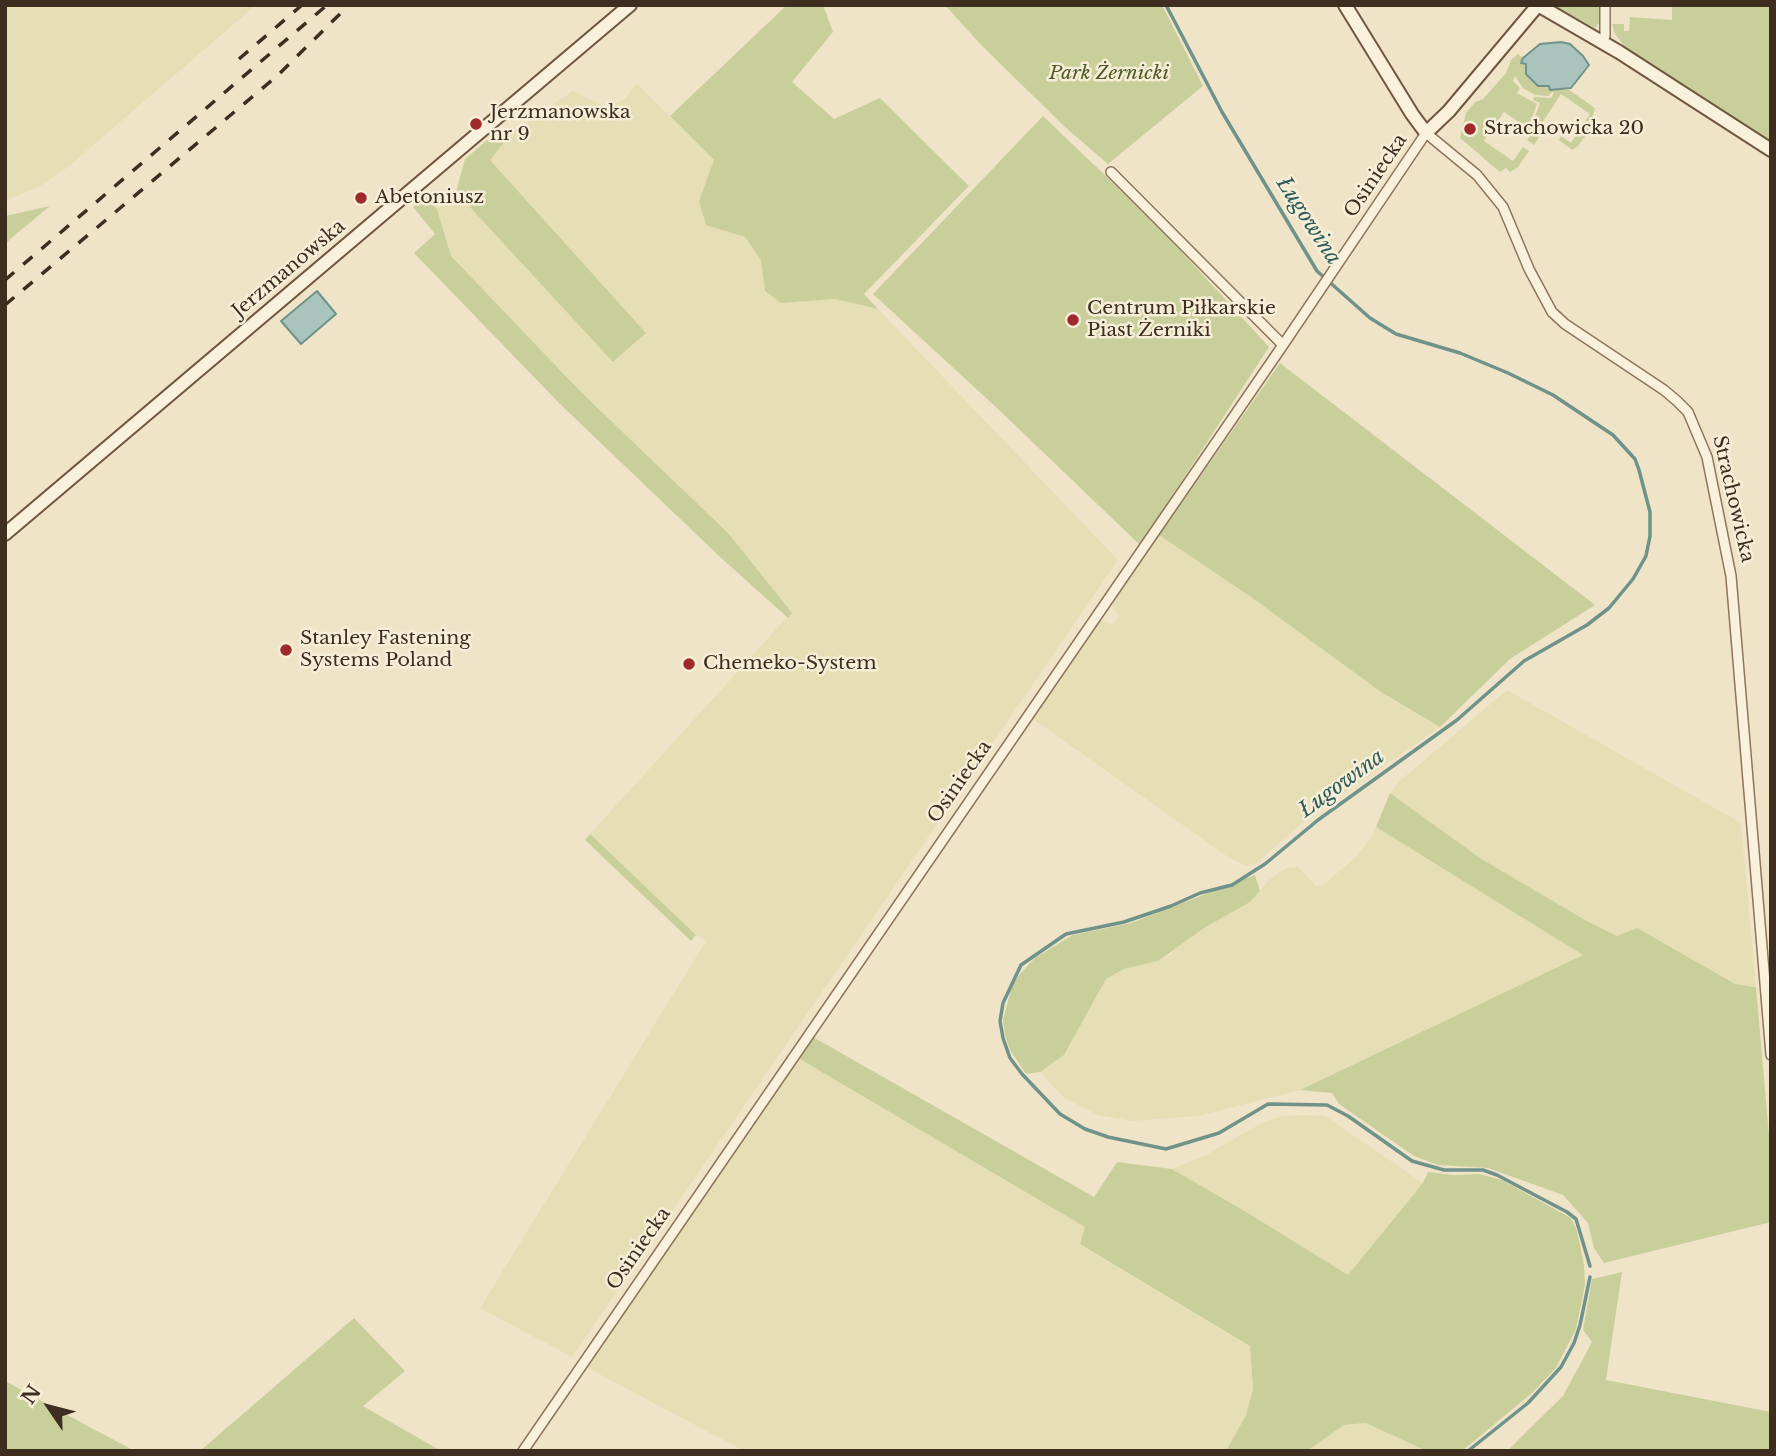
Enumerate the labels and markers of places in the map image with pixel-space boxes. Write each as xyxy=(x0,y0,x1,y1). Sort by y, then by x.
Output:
place label: Jerzmanowska nr 9 xyxy=(490,102,630,146)
marker: Jerzmanowska nr 9 xyxy=(468,116,484,132)
place label: Strachowicka 20 xyxy=(1484,118,1644,140)
marker: Strachowicka 20 xyxy=(1462,121,1478,137)
place label: Abetoniusz xyxy=(375,187,484,209)
marker: Abetoniusz xyxy=(353,190,369,206)
place label: Centrum Piłkarskie Piast Żerniki xyxy=(1087,298,1276,342)
marker: Centrum Piłkarskie Piast Żerniki xyxy=(1065,312,1081,328)
place label: Stanley Fastening Systems Poland xyxy=(300,628,471,672)
marker: Stanley Fastening Systems Poland xyxy=(278,642,294,658)
place label: Chemeko-System xyxy=(703,653,877,675)
marker: Chemeko-System xyxy=(681,656,697,672)

